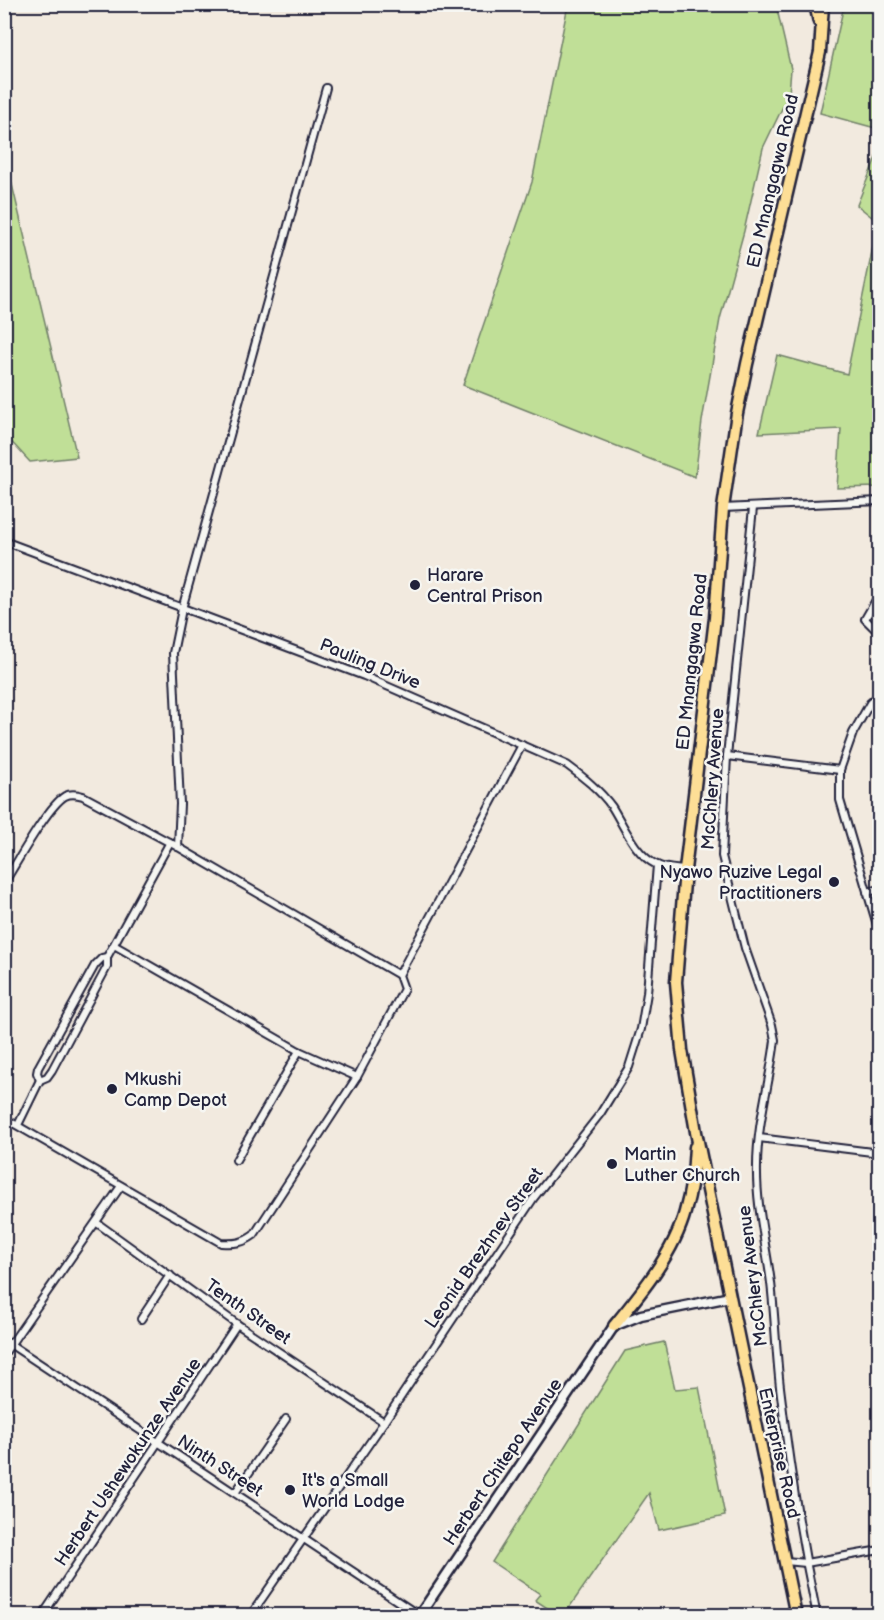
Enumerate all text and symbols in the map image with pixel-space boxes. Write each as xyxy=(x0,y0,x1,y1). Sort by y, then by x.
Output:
street label: ED Mnangagwa Road xyxy=(743,92,803,270)
place label: Harare Central Prison xyxy=(427,565,543,607)
street label: ED Mnangagwa Road xyxy=(672,573,712,751)
marker: Harare Central Prison xyxy=(408,578,422,592)
street label: Pauling Drive xyxy=(317,634,424,694)
street label: McChlery Avenue xyxy=(698,707,728,851)
place label: Nyawo Ruzive Legal Practitioners xyxy=(659,862,822,904)
marker: Nyawo Ruzive Legal Practitioners xyxy=(827,875,841,889)
place label: Mkushi Camp Depot xyxy=(124,1069,227,1111)
marker: Mkushi Camp Depot xyxy=(105,1082,119,1096)
place label: Martin Luther Church xyxy=(624,1144,740,1186)
marker: Martin Luther Church xyxy=(605,1157,619,1171)
street label: Leonid Brezhnev Street xyxy=(421,1163,548,1332)
street label: McChlery Avenue xyxy=(734,1204,772,1348)
street label: Tenth Street xyxy=(201,1275,295,1349)
street label: Herbert Ushewokunze Avenue xyxy=(50,1354,206,1570)
street label: Herbert Chitepo Avenue xyxy=(439,1374,567,1549)
street label: Enterprise Road xyxy=(754,1386,804,1520)
street label: Ninth Street xyxy=(173,1431,267,1502)
place label: It's a Small World Lodge xyxy=(302,1470,405,1512)
marker: It's a Small World Lodge xyxy=(283,1483,297,1497)

